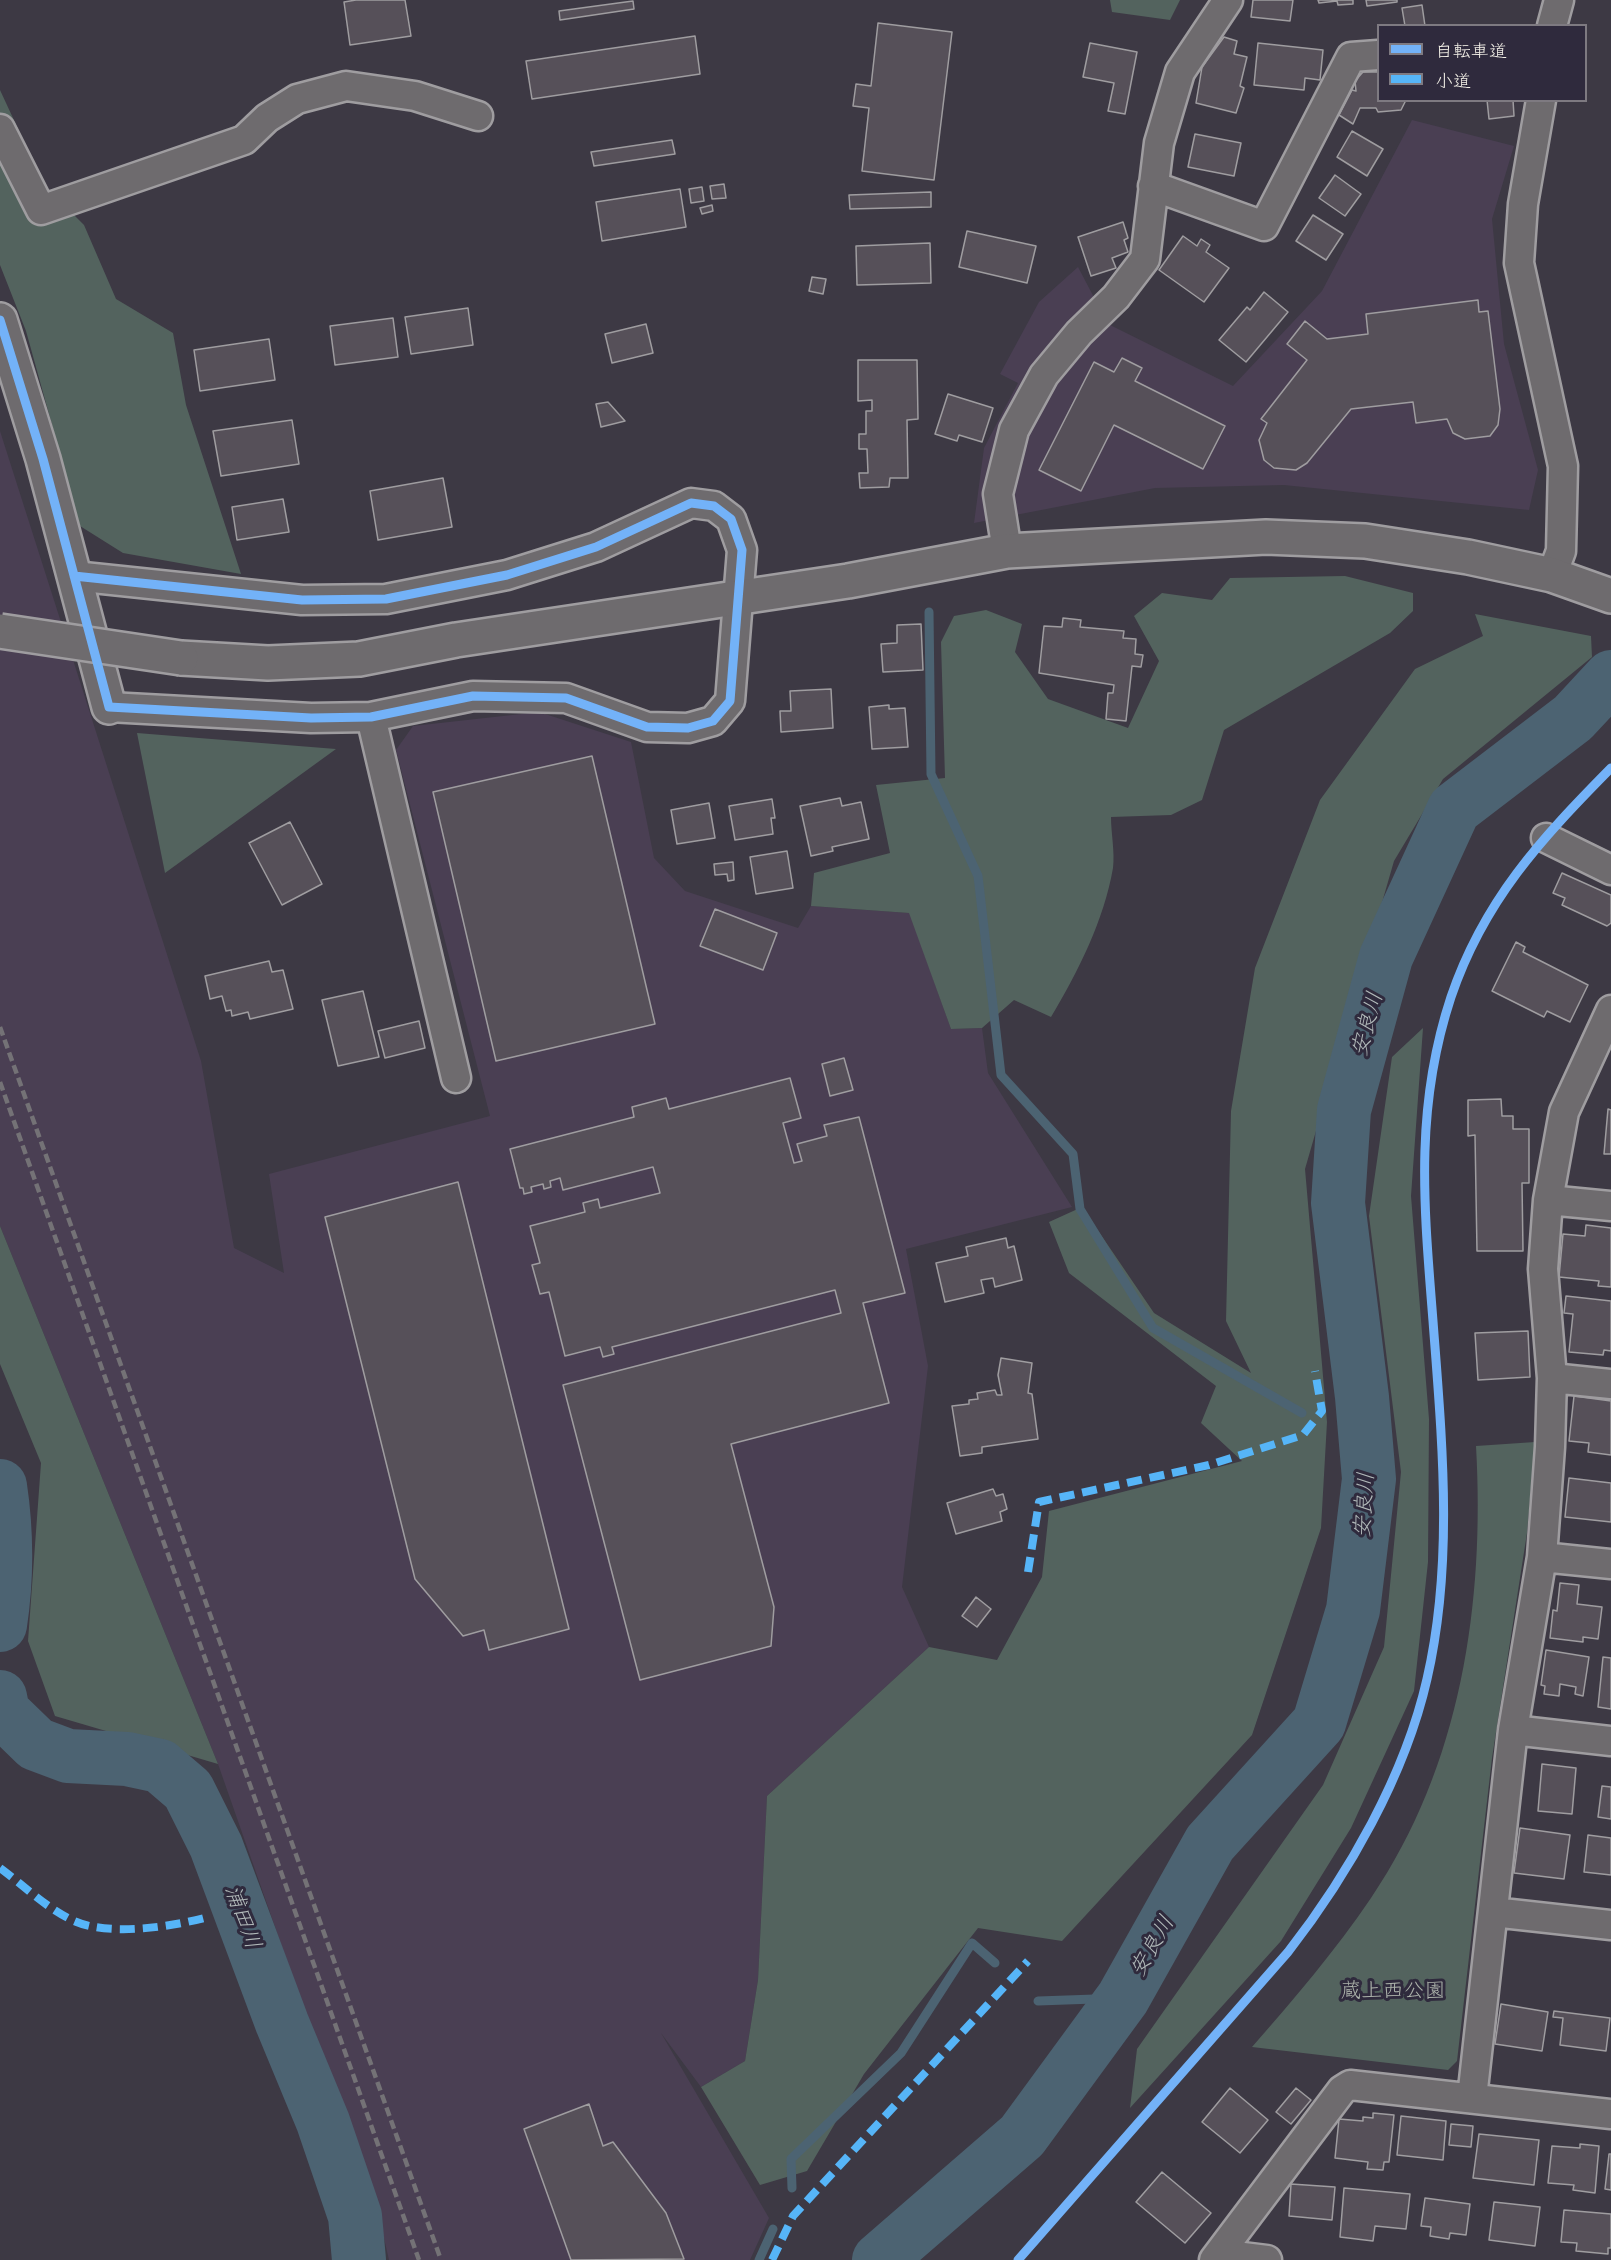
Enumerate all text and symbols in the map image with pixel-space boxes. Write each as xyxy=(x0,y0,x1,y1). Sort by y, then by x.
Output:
legend xyxy=(1377,24,1587,102)
text: 自転車道 xyxy=(1435,38,1507,62)
text: 小道 xyxy=(1435,68,1471,92)
water label: 安良川 xyxy=(1346,989,1388,1059)
water label: 安良川 xyxy=(1349,1471,1379,1539)
water label: 浦田川 xyxy=(219,1881,267,1953)
water label: 安良川 xyxy=(1124,1911,1180,1981)
park label: 蔵上西公園 xyxy=(1341,1978,1445,2004)

